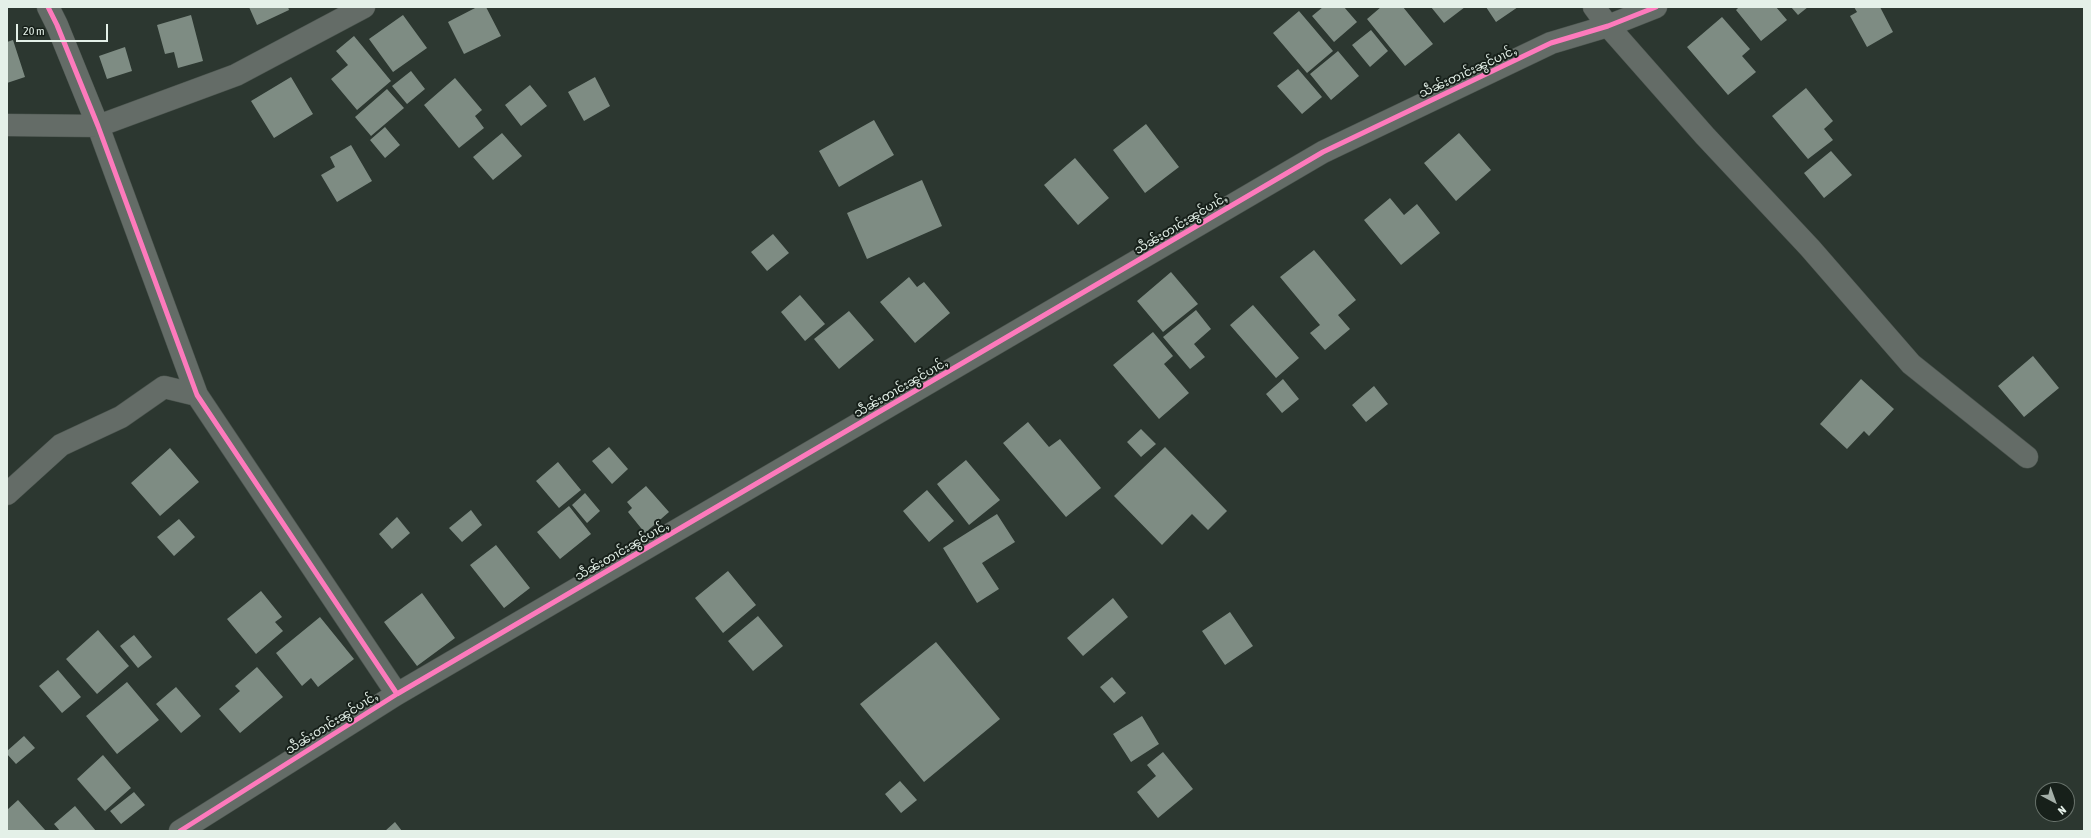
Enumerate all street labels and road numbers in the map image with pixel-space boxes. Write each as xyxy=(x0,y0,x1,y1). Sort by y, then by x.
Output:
street label: သဵၼ်းတၢင်းၼွင်ပၢင်ႇ xyxy=(1417,43,1519,101)
street label: သဵၼ်းတၢင်းၼွင်ပၢင်ႇ xyxy=(1132,190,1230,258)
street label: သဵၼ်းတၢင်းၼွင်ပၢင်ႇ xyxy=(851,355,951,421)
street label: သဵၼ်းတၢင်းၼွင်ပၢင်ႇ xyxy=(572,518,672,584)
street label: သဵၼ်းတၢင်းၼွင်ပၢင်ႇ xyxy=(283,689,381,757)

